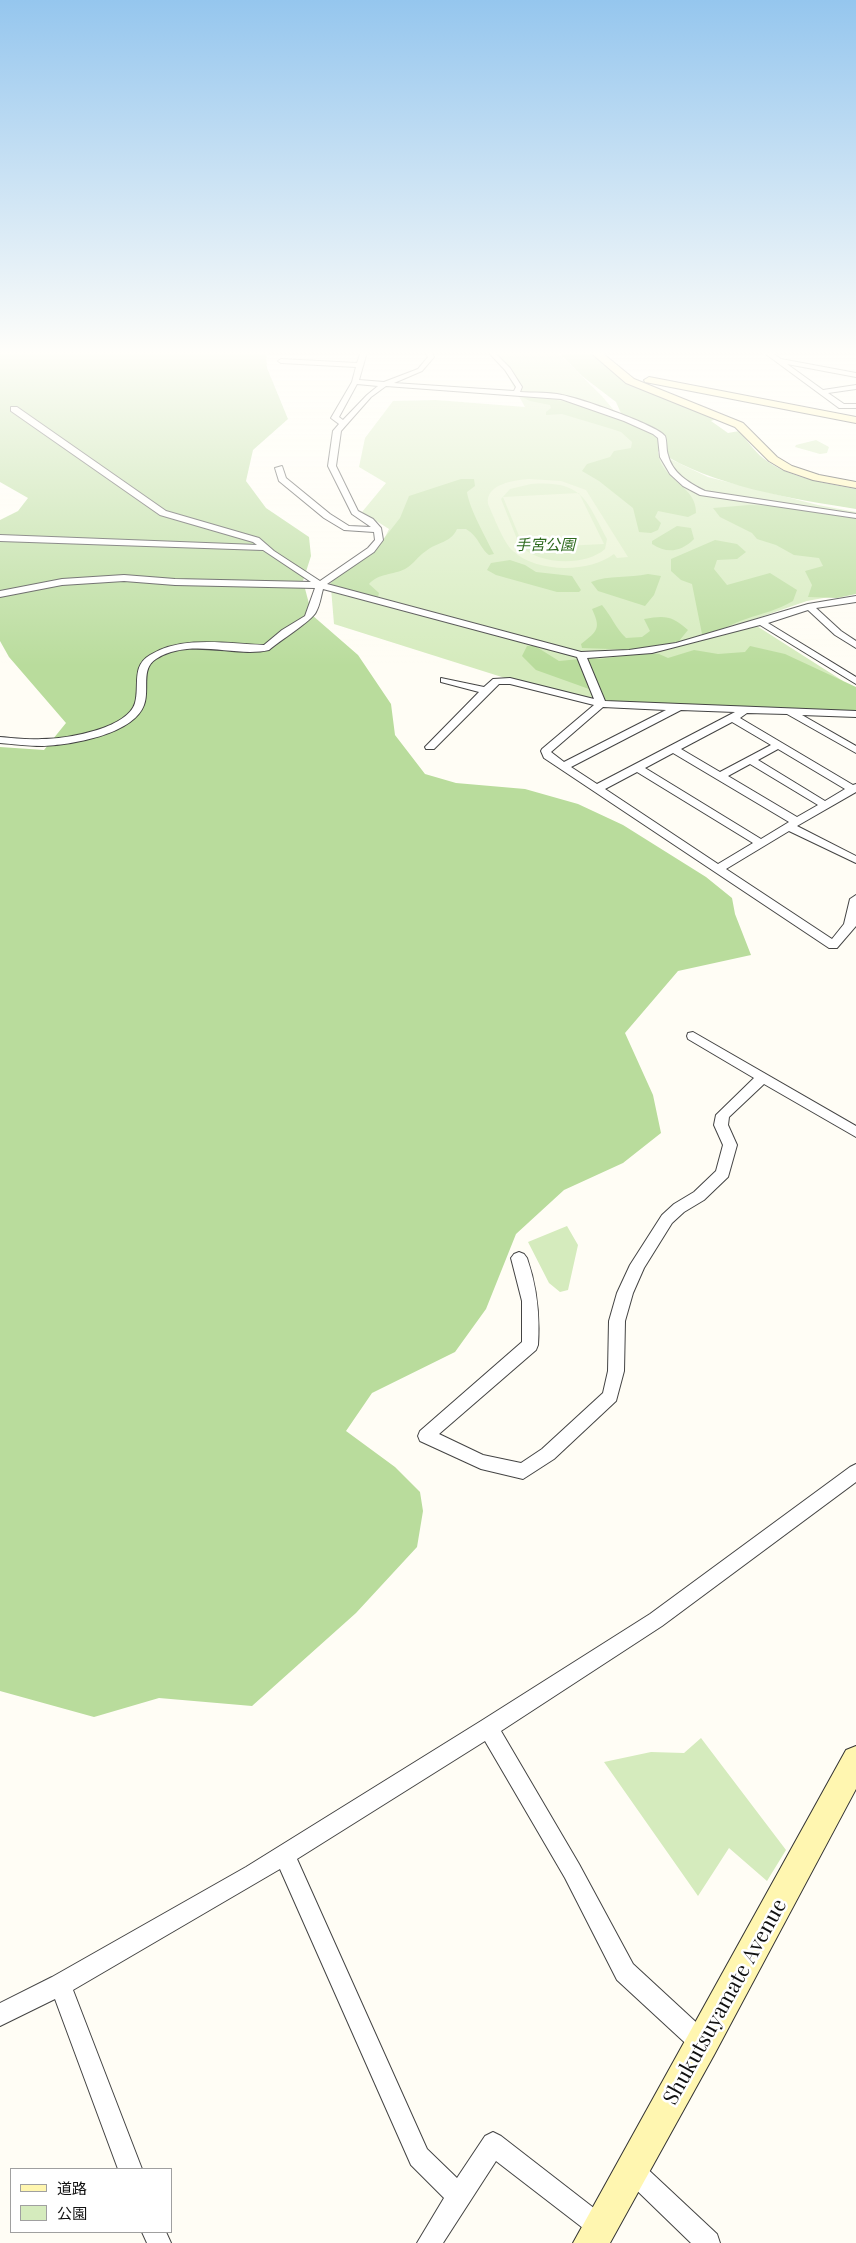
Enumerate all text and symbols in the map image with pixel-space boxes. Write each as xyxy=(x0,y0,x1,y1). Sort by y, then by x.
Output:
park label: 手宮公園 xyxy=(515,536,575,554)
street label: Shukutsuyamate Avenue xyxy=(658,1895,792,2109)
legend xyxy=(10,2168,172,2233)
text: 道路 xyxy=(57,2178,87,2198)
text: 公園 xyxy=(57,2203,87,2223)

